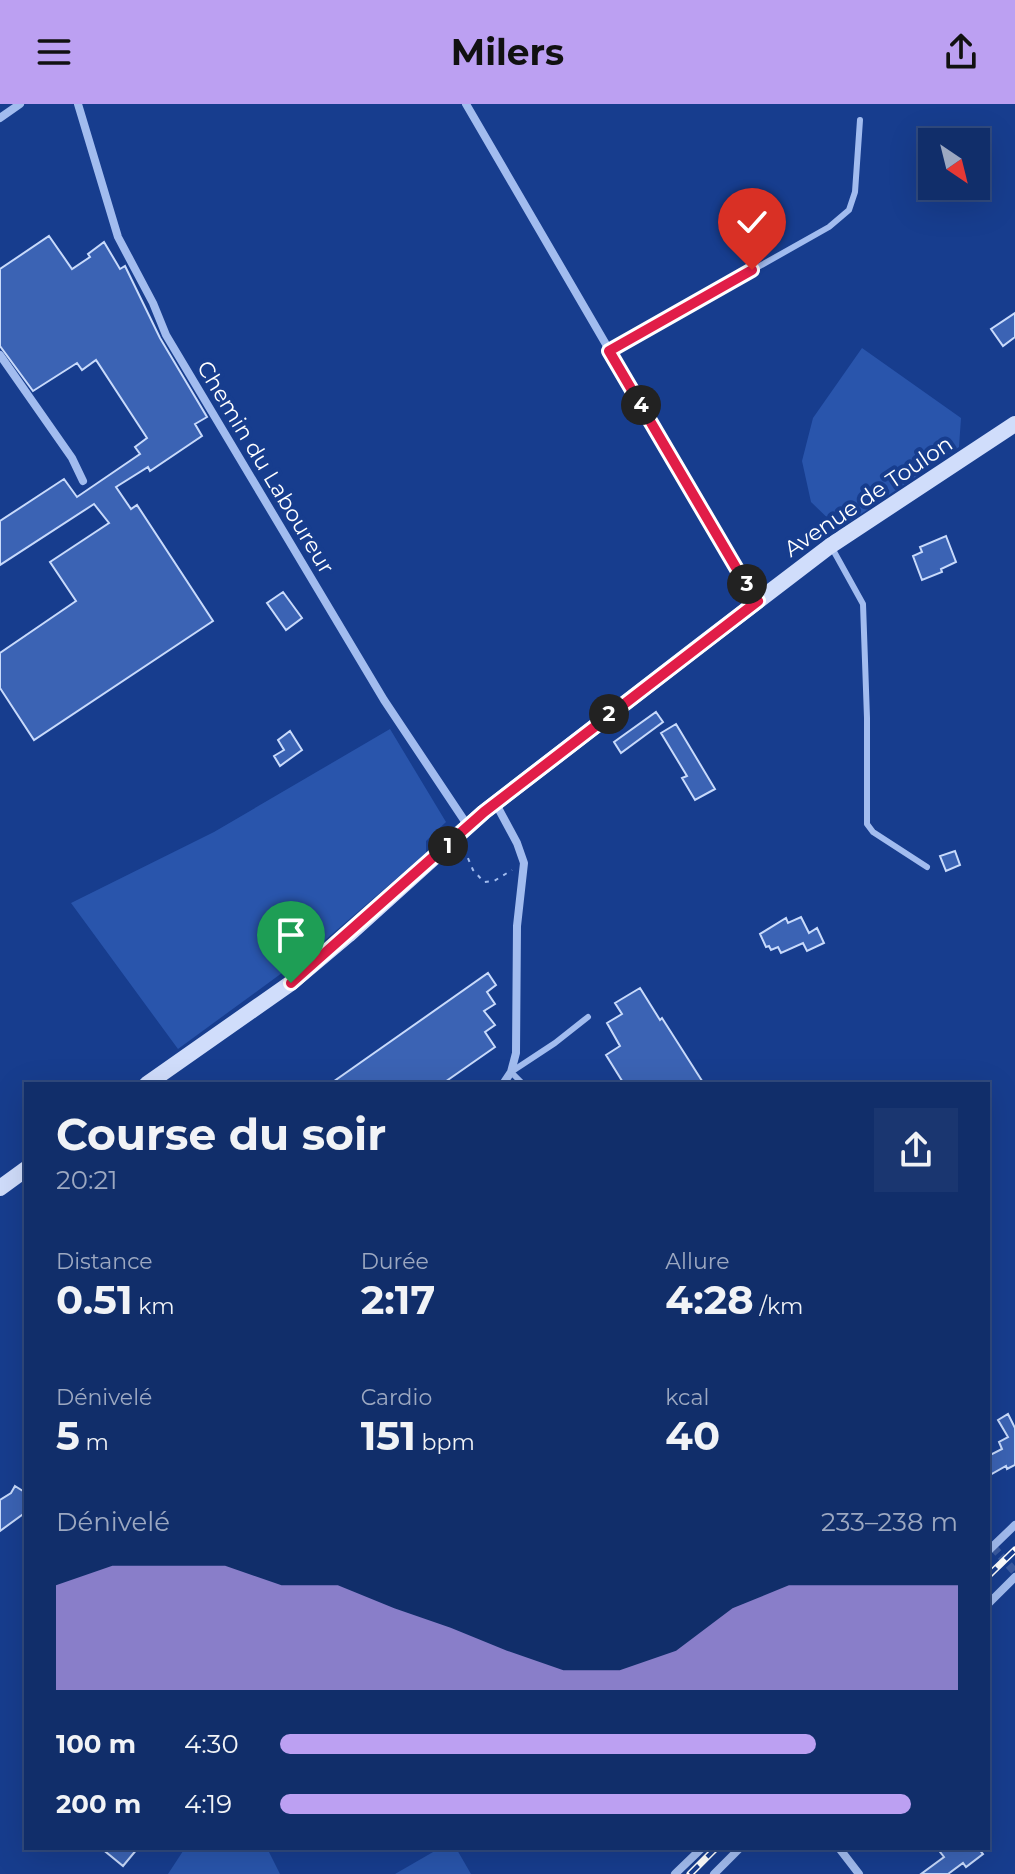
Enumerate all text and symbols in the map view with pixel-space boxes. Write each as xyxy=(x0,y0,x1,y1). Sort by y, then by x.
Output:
icon: menu xyxy=(32,30,76,74)
text: Milers xyxy=(451,30,564,74)
icon: share xyxy=(939,30,983,74)
north arrow xyxy=(918,128,990,200)
map controls xyxy=(918,128,990,200)
pin xyxy=(718,188,786,270)
icon: check xyxy=(730,200,774,244)
street label: Chemin du Laboureur xyxy=(191,356,340,579)
pin: 4 xyxy=(621,385,661,425)
text: 4 xyxy=(633,391,649,418)
street label: Avenue de Toulon xyxy=(779,430,958,563)
pin: 3 xyxy=(727,564,767,604)
text: 3 xyxy=(740,570,754,597)
pin: 2 xyxy=(589,694,629,734)
text: 2 xyxy=(603,700,615,727)
pin: 1 xyxy=(428,826,468,866)
text: 1 xyxy=(444,832,452,859)
pin xyxy=(257,901,325,983)
icon: arrive xyxy=(269,913,313,957)
text: Course du soir xyxy=(56,1107,386,1161)
button: share xyxy=(874,1108,958,1192)
text: 20:21 xyxy=(56,1164,118,1196)
text: Distance xyxy=(56,1248,153,1275)
text: Durée xyxy=(361,1248,429,1275)
text: Allure xyxy=(665,1248,730,1275)
text: 0.51 xyxy=(56,1275,133,1324)
text: 2:17 xyxy=(361,1275,435,1324)
text: 4:28 xyxy=(665,1275,754,1324)
text: km xyxy=(133,1293,175,1320)
text: /km xyxy=(754,1293,803,1320)
text: Dénivelé xyxy=(56,1384,152,1411)
text: Cardio xyxy=(361,1384,432,1411)
text: kcal xyxy=(665,1384,709,1411)
text: 5 xyxy=(56,1411,80,1460)
text: 151 xyxy=(361,1411,416,1460)
text: 40 xyxy=(665,1411,720,1460)
text: m xyxy=(80,1429,109,1456)
text: bpm xyxy=(416,1429,475,1456)
text: Dénivelé xyxy=(56,1506,170,1538)
text: 233–238 m xyxy=(821,1506,958,1538)
text: 100 m xyxy=(56,1728,136,1760)
text: 4:30 xyxy=(184,1728,239,1760)
text: 200 m xyxy=(56,1788,141,1820)
text: 4:19 xyxy=(184,1788,232,1820)

